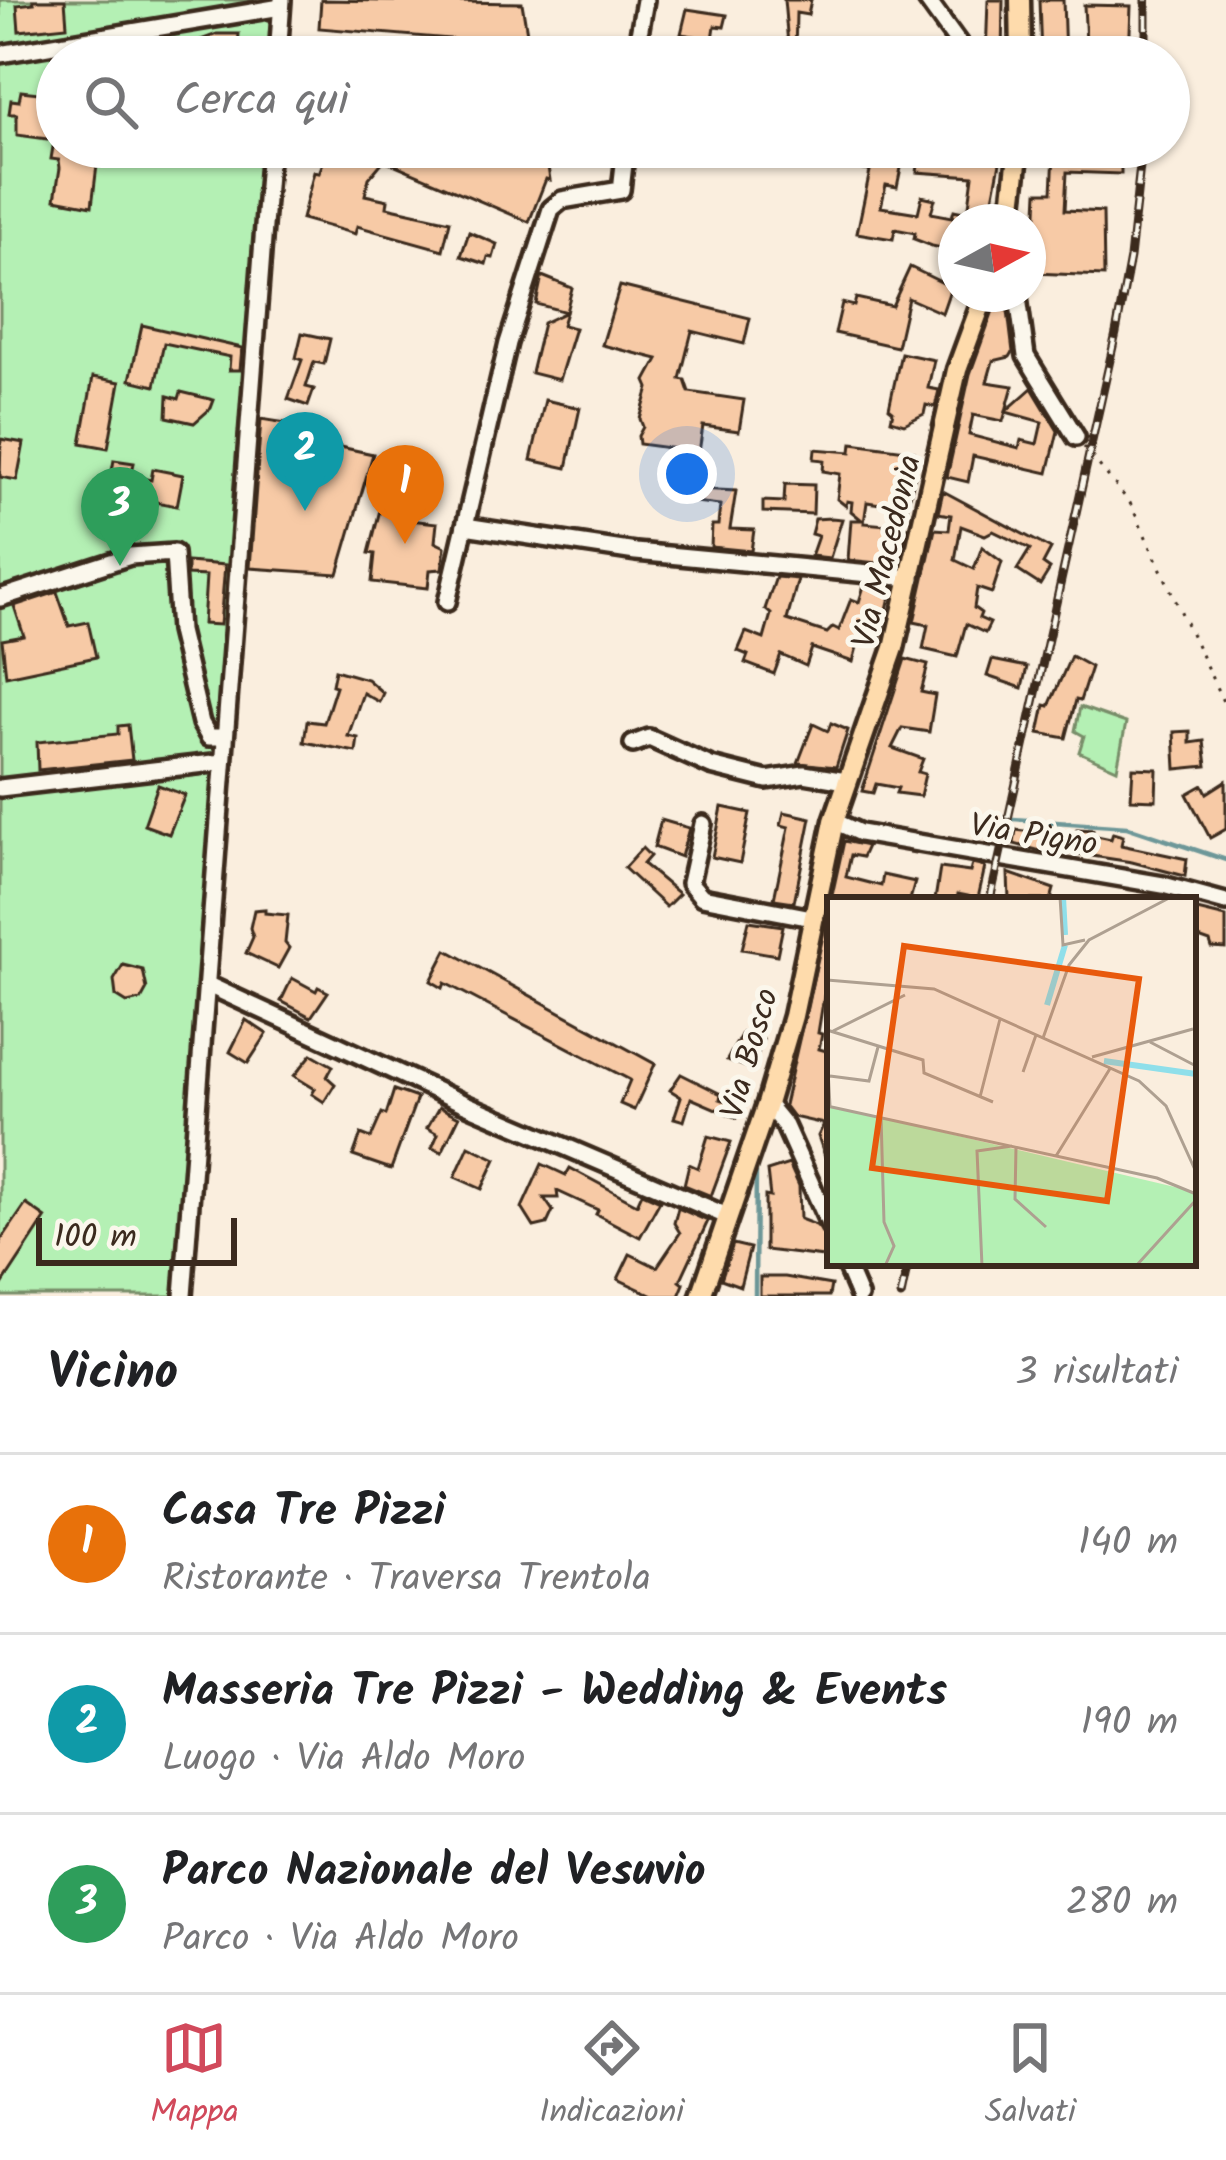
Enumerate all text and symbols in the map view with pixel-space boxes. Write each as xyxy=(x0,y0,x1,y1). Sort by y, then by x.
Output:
search box xyxy=(36,36,1190,168)
text: Cerca qui xyxy=(174,66,349,138)
icon: search xyxy=(78,69,144,135)
north arrow xyxy=(938,204,1046,312)
pin: 2 xyxy=(266,412,344,511)
your location xyxy=(657,444,717,504)
pin: 1 xyxy=(366,445,444,544)
street label: Via Macedonia xyxy=(839,450,938,654)
pin: 3 xyxy=(81,467,159,566)
street label: Via Pigno xyxy=(966,800,1101,873)
inset map xyxy=(827,897,1196,1266)
street label: Via Bosco xyxy=(707,982,795,1126)
scale bar xyxy=(36,1212,237,1265)
text: 100 m xyxy=(54,1212,137,1265)
text: Vicino xyxy=(48,1334,178,1415)
text: 3 risultati xyxy=(1015,1343,1178,1405)
text: Casa Tre Pizzi xyxy=(162,1477,445,1549)
text: 1 xyxy=(81,1513,93,1575)
text: 140 m xyxy=(1078,1513,1178,1575)
text: Ristorante · Traversa Trentola xyxy=(162,1549,651,1611)
text: Masseria Tre Pizzi - Wedding & Events xyxy=(162,1657,947,1729)
text: 2 xyxy=(76,1693,98,1755)
text: 190 m xyxy=(1081,1693,1178,1755)
text: Luogo · Via Aldo Moro xyxy=(162,1729,525,1791)
text: Parco Nazionale del Vesuvio xyxy=(162,1837,706,1909)
text: 3 xyxy=(76,1873,98,1935)
text: 280 m xyxy=(1066,1873,1178,1935)
text: Parco · Via Aldo Moro xyxy=(162,1909,519,1971)
tab: Mappa xyxy=(150,2015,239,2140)
tab: Indicazioni xyxy=(539,2015,684,2140)
tab: Salvati xyxy=(985,2015,1076,2140)

